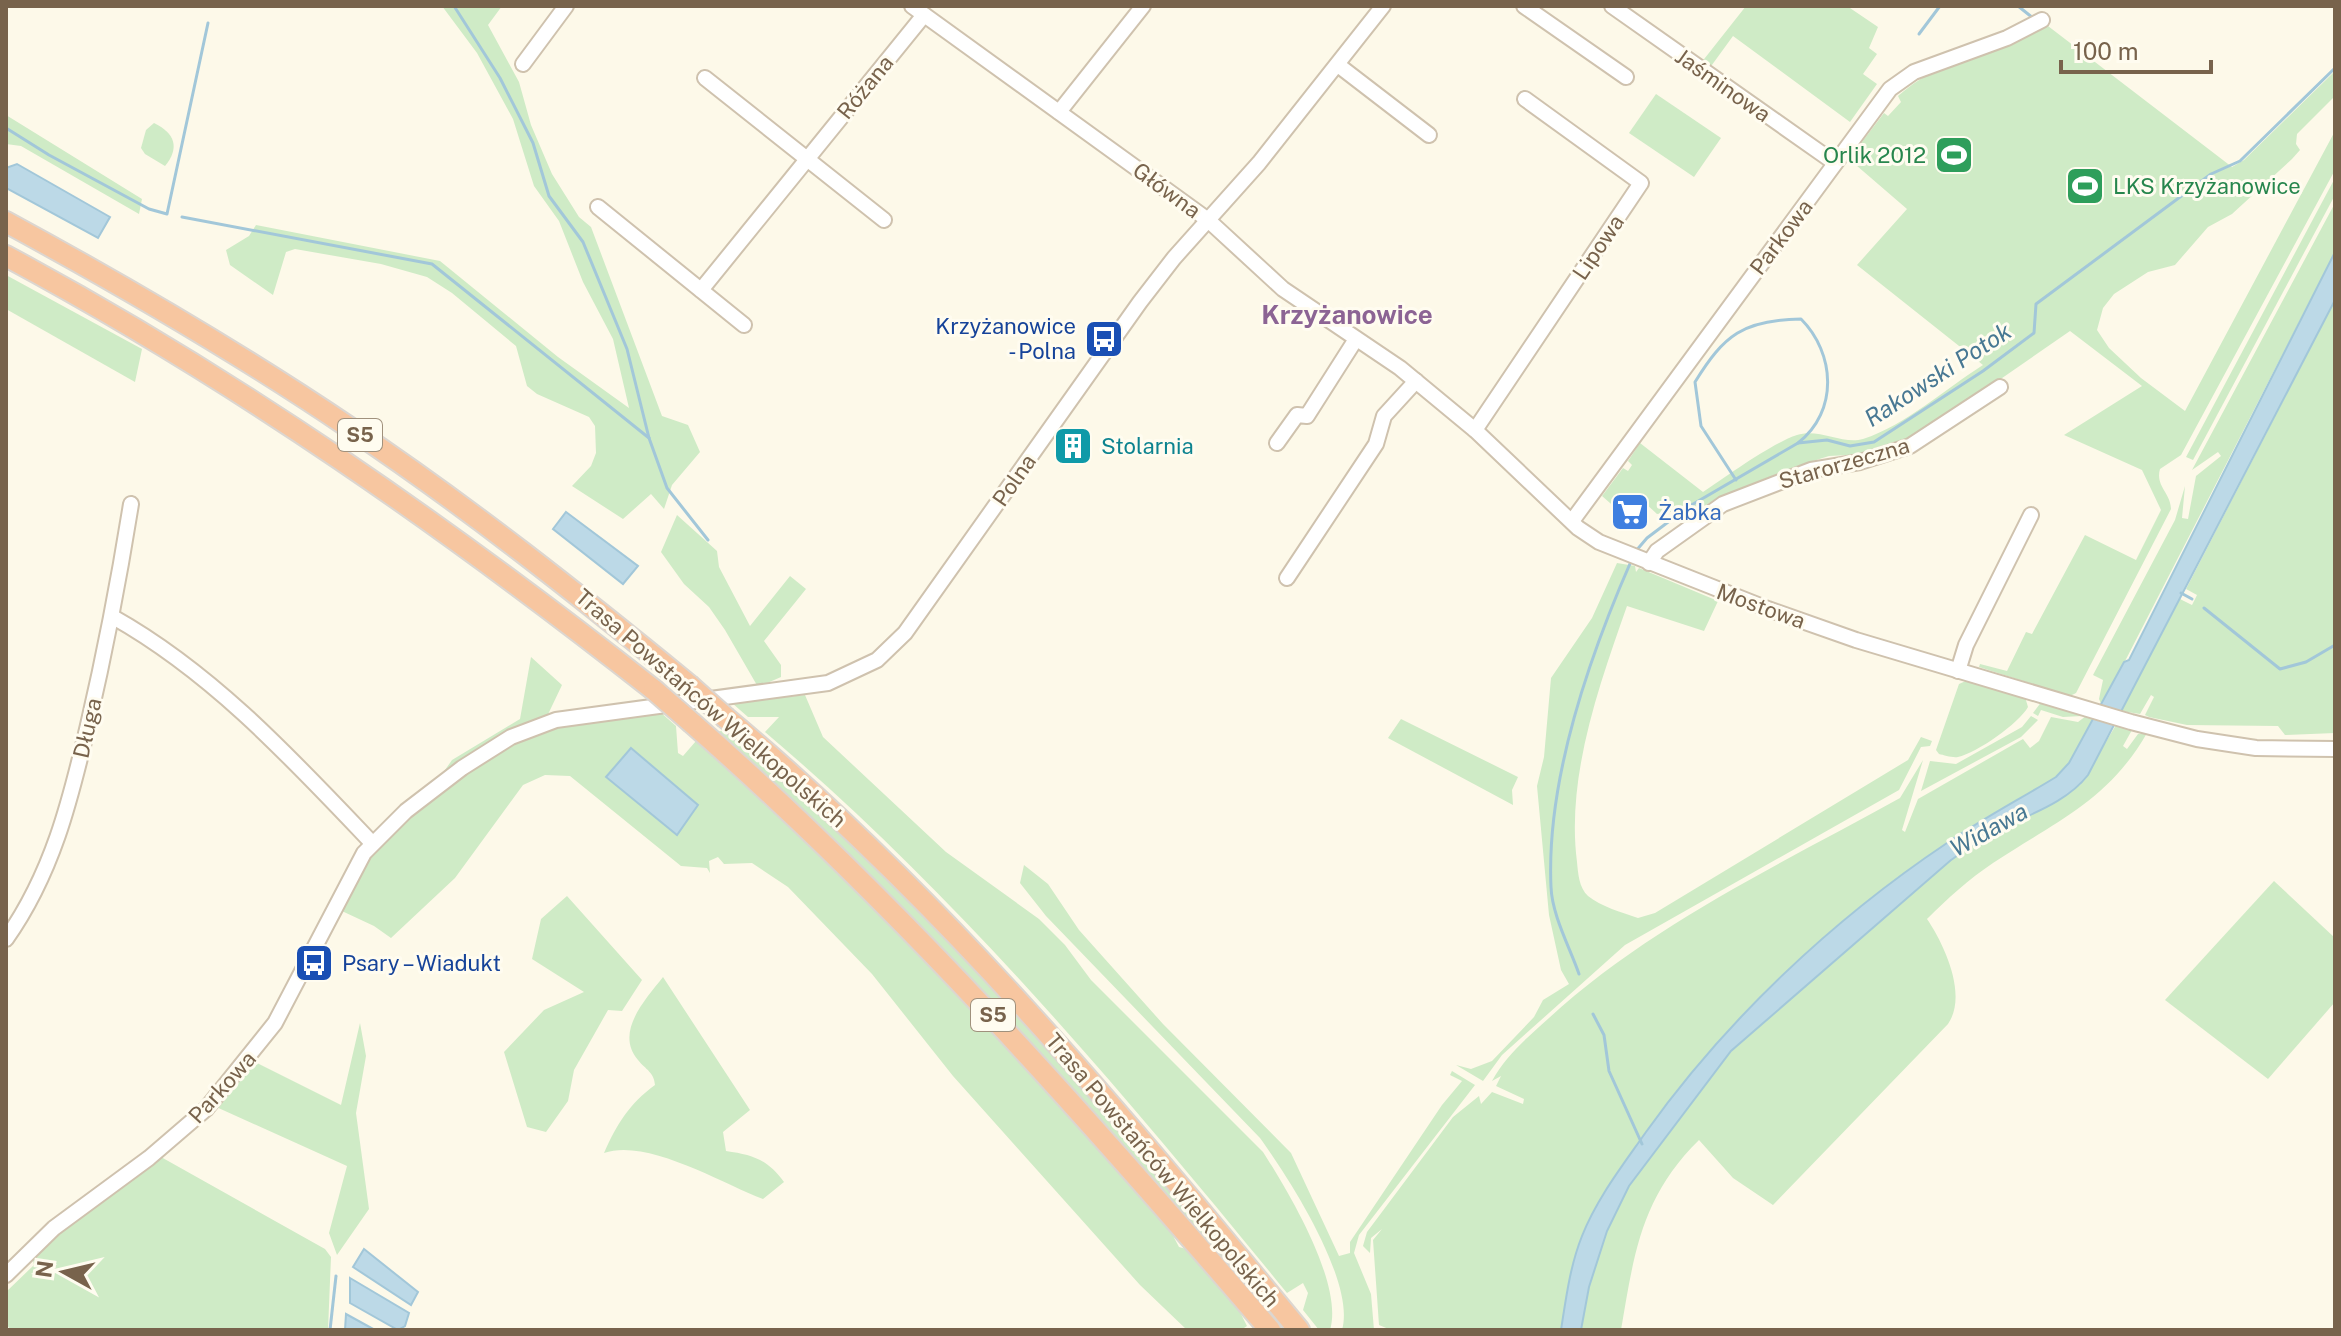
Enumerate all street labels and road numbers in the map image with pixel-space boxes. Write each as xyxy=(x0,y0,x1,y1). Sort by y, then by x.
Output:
street label: Jaśminowa xyxy=(1670,43,1776,127)
street label: Różana xyxy=(831,50,899,124)
street label: Główna xyxy=(1128,157,1206,223)
street label: Parkowa xyxy=(1744,194,1818,280)
street label: Lipowa xyxy=(1567,210,1629,284)
road number: S5 xyxy=(338,419,382,451)
street label: Starorzeczna xyxy=(1776,432,1912,494)
street label: Polna xyxy=(987,449,1041,511)
street label: Mostowa xyxy=(1713,578,1809,634)
street label: Trasa Powstańców Wielkopolskich xyxy=(571,583,851,833)
street label: Długa xyxy=(67,695,107,761)
road number: S5 xyxy=(971,999,1015,1031)
street label: Trasa Powstańców Wielkopolskich xyxy=(1041,1028,1285,1312)
street label: Parkowa xyxy=(183,1046,261,1128)

